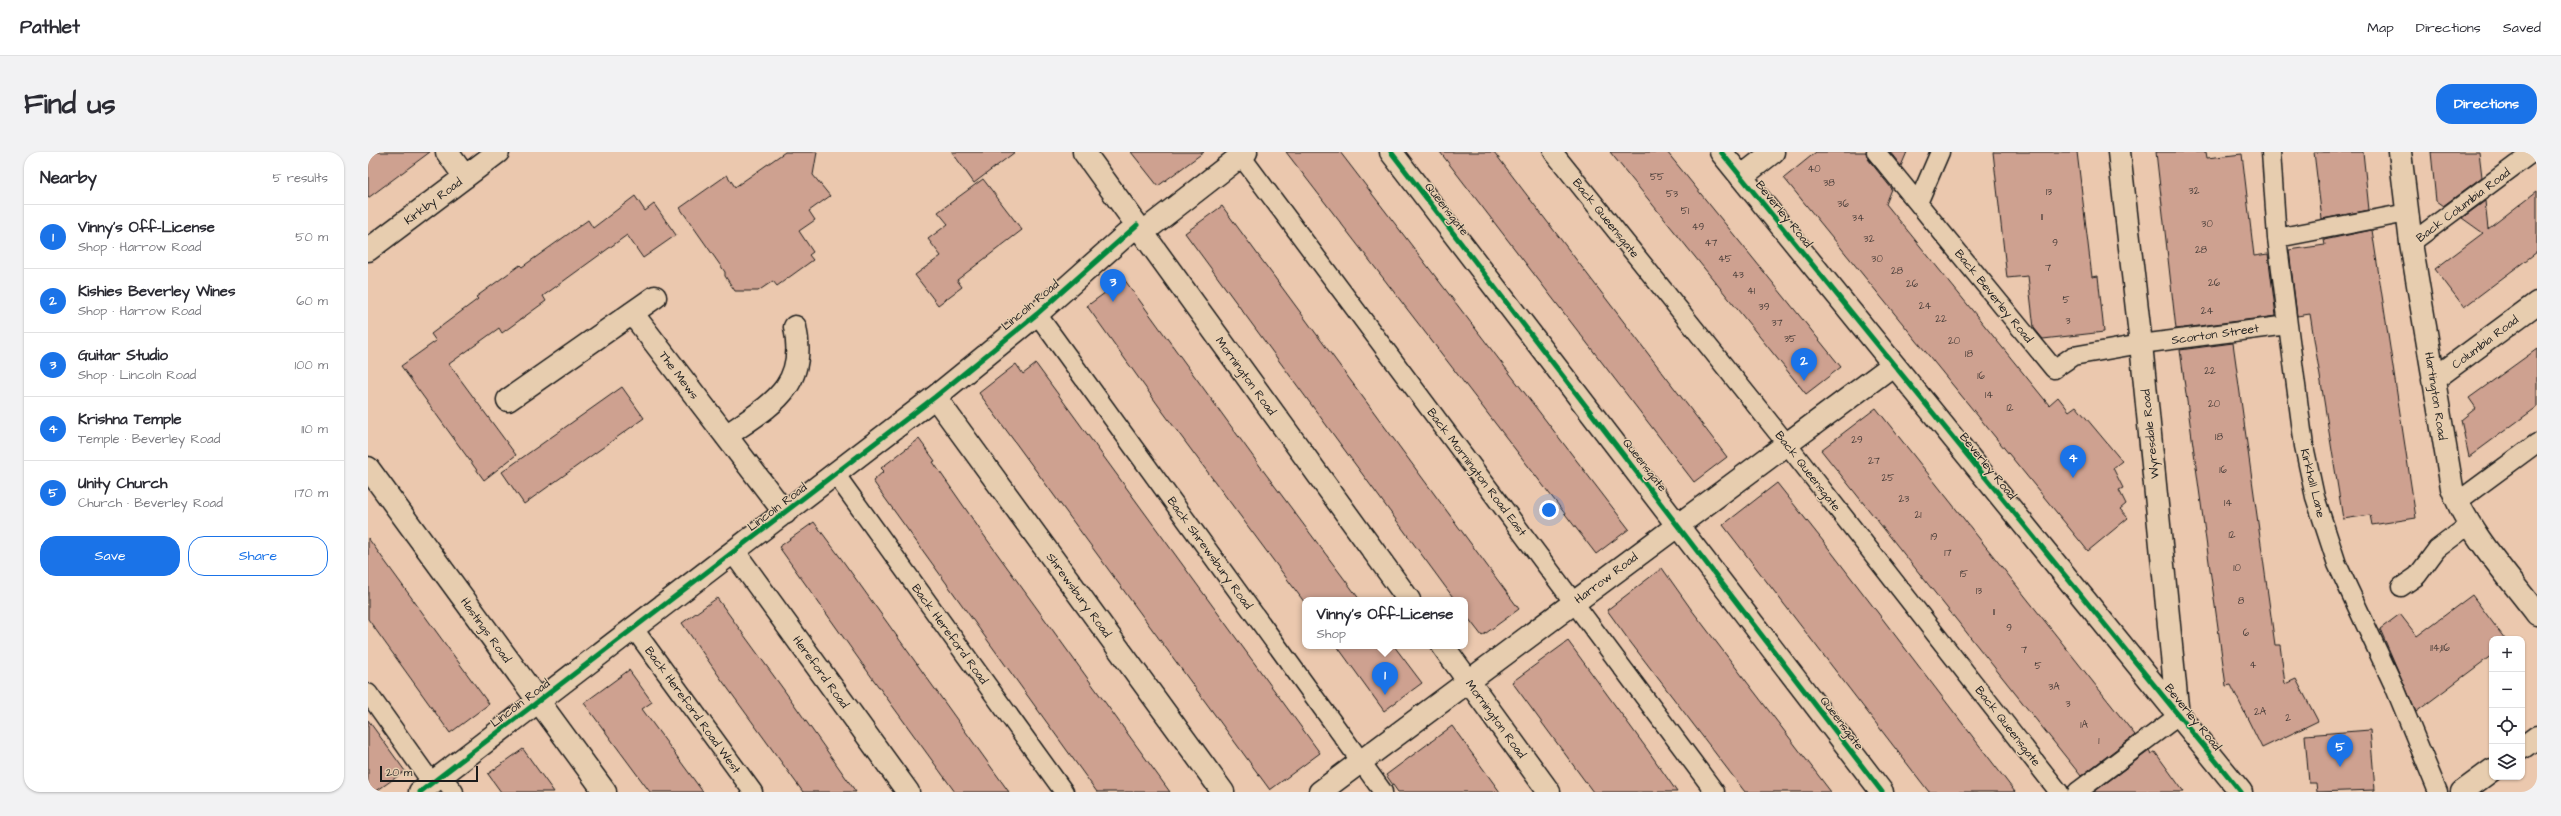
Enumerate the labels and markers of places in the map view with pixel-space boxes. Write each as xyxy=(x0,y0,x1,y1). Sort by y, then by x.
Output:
pin: 3 xyxy=(1100,269,1126,302)
pin: 2 xyxy=(1791,348,1817,381)
pin: 4 xyxy=(2060,445,2086,478)
pin: 1 xyxy=(1372,662,1398,695)
pin: 5 xyxy=(2327,734,2353,767)

